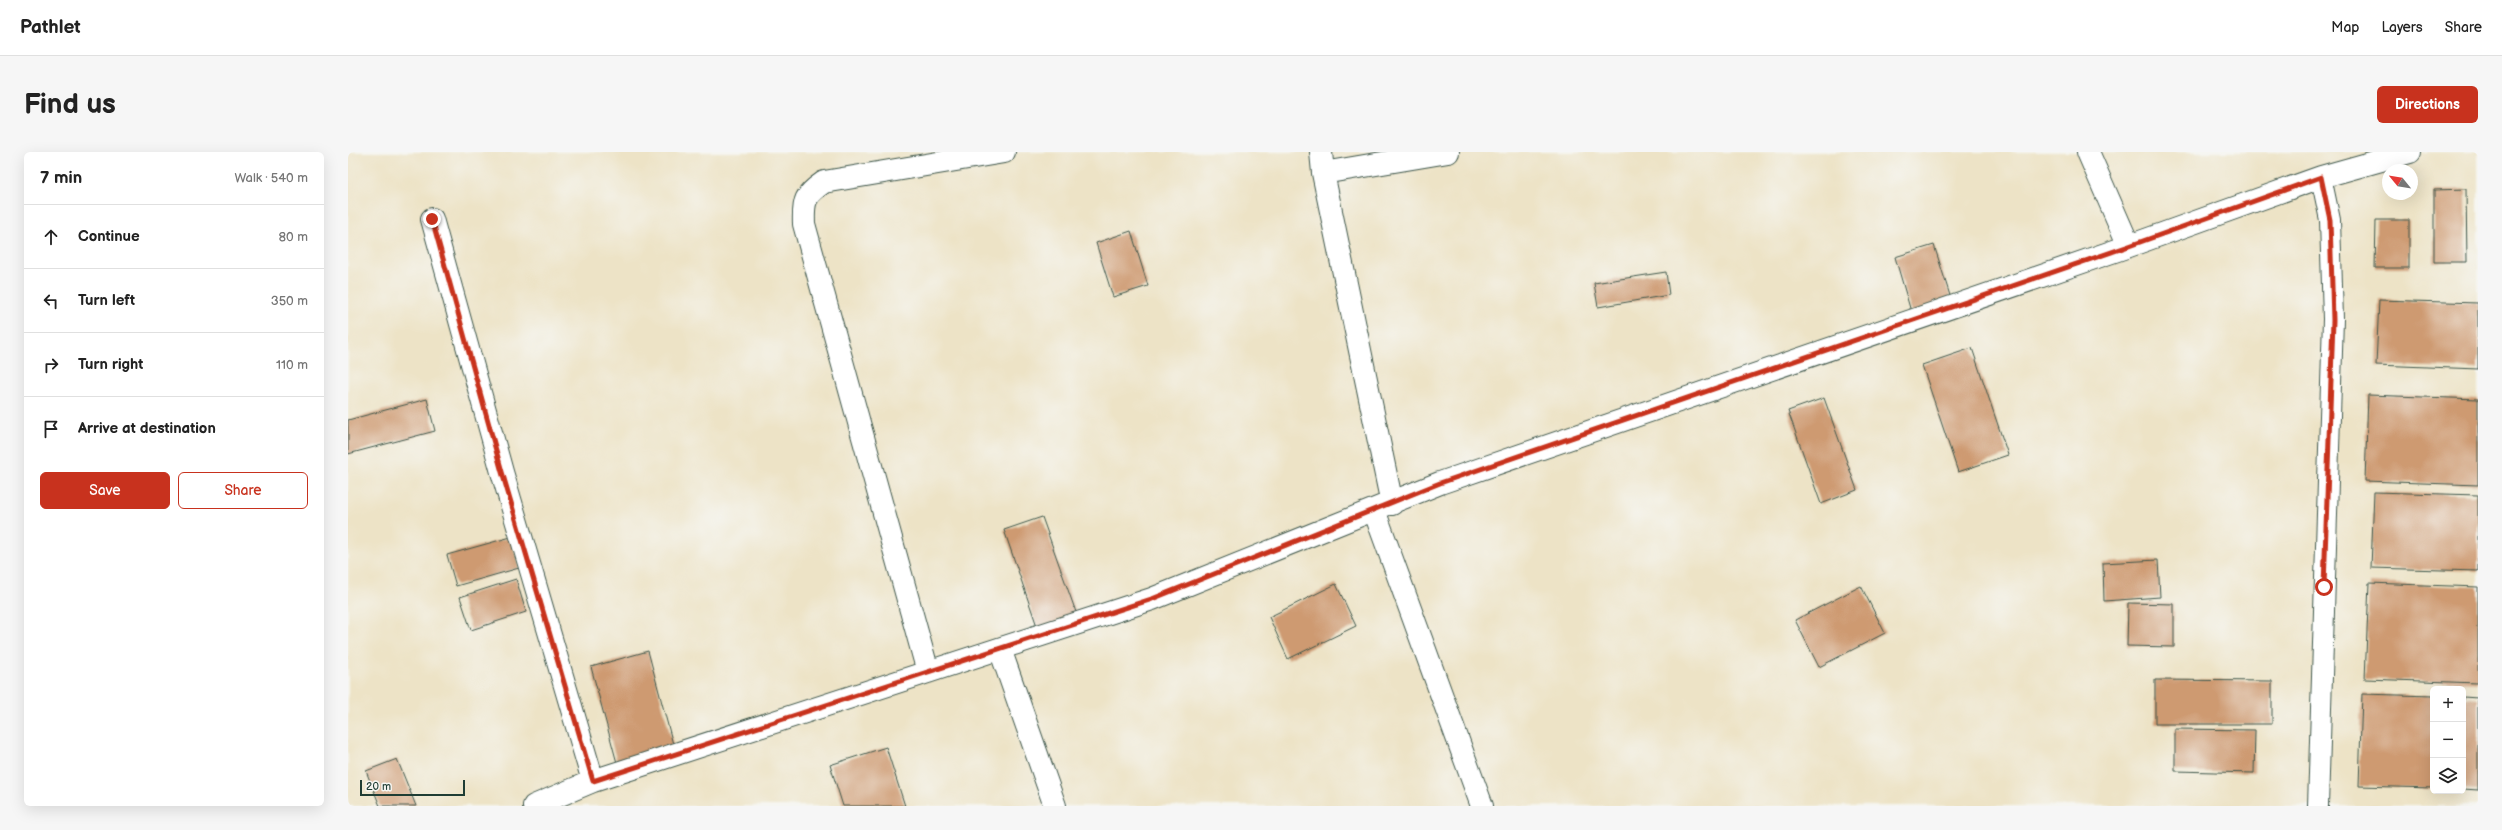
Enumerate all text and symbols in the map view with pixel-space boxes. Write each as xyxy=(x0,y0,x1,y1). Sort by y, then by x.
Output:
text: Pathlet xyxy=(20,16,81,39)
text: Map xyxy=(2331,19,2359,36)
text: Layers xyxy=(2381,19,2423,36)
text: Share xyxy=(2445,19,2482,36)
button: Directions xyxy=(2377,86,2478,123)
text: Find us xyxy=(24,88,116,121)
north arrow xyxy=(2382,164,2418,200)
text: 7 min xyxy=(40,168,82,188)
text: Walk · 540 m xyxy=(234,170,308,186)
route end xyxy=(423,210,441,228)
icon: ahead xyxy=(40,226,62,248)
text: Continue xyxy=(78,227,140,246)
text: 80 m xyxy=(279,229,308,245)
icon: left xyxy=(40,290,62,312)
text: Turn left xyxy=(78,291,135,310)
text: 350 m xyxy=(271,293,308,309)
icon: right xyxy=(40,354,62,376)
text: Turn right xyxy=(78,355,143,374)
text: 110 m xyxy=(276,357,308,373)
icon: arrive xyxy=(40,418,62,440)
text: Arrive at destination xyxy=(78,419,216,438)
button: Save xyxy=(40,472,170,509)
button: Share xyxy=(178,472,308,509)
route start xyxy=(2315,578,2333,596)
map controls xyxy=(2430,686,2466,794)
button: + xyxy=(2430,686,2466,722)
button: − xyxy=(2430,722,2466,758)
button: layers xyxy=(2430,758,2466,794)
scale bar xyxy=(360,778,465,797)
text: 20 m xyxy=(366,780,391,793)

